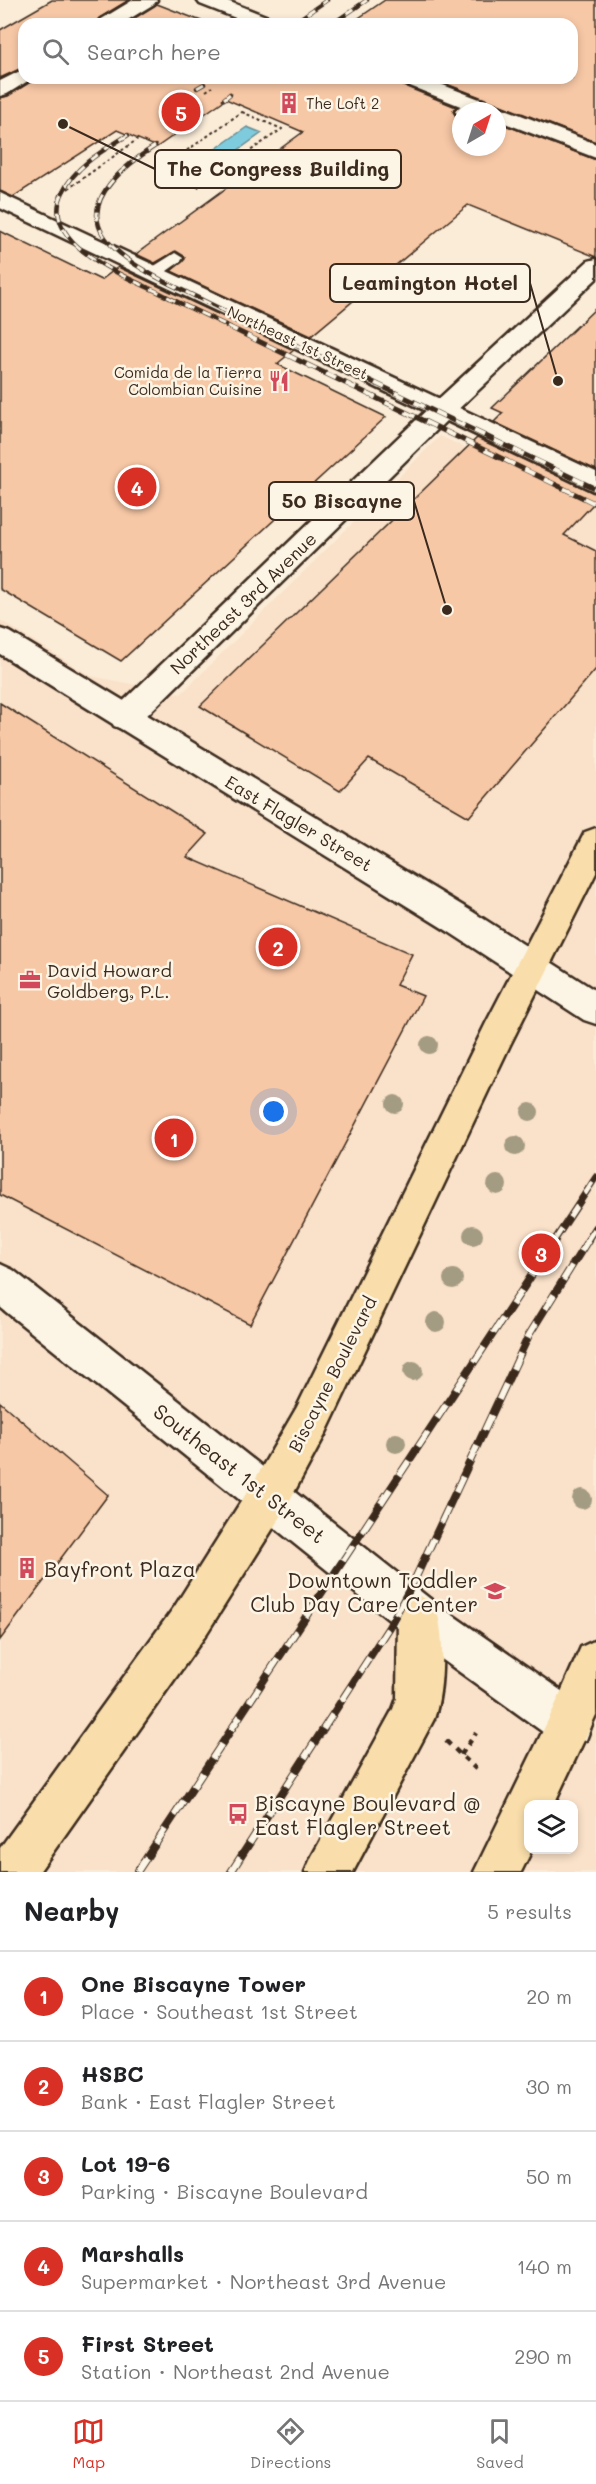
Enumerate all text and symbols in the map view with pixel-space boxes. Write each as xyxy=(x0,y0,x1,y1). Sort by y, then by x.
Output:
search box xyxy=(18,18,578,84)
icon: search xyxy=(39,35,72,68)
text: Search here xyxy=(87,37,221,66)
pin: 5 xyxy=(162,90,201,134)
building icon: The Loft 2 xyxy=(277,91,301,115)
place label: The Loft 2 xyxy=(306,93,379,113)
north arrow xyxy=(452,102,506,156)
callout: The Congress Building xyxy=(155,150,401,188)
text: The Congress Building xyxy=(167,155,389,181)
callout: Leamington Hotel xyxy=(330,264,530,302)
text: Leamington Hotel xyxy=(342,269,518,295)
street label: Northeast 1st Street xyxy=(224,301,372,383)
place label: Comida de la Tierra Colombian Cuisine xyxy=(114,362,262,399)
restaurant icon: Comida de la Tierra Colombian Cuisine xyxy=(267,369,291,393)
pin: 4 xyxy=(118,464,156,510)
callout: 50 Biscayne xyxy=(269,482,414,520)
text: 50 Biscayne xyxy=(282,487,402,513)
street label: Northeast 3rd Avenue xyxy=(165,527,321,679)
street label: East Flagler Street xyxy=(221,769,377,877)
pin: 2 xyxy=(258,924,298,970)
place label: David Howard Goldberg, P.L. xyxy=(47,958,172,1003)
office icon: David Howard Goldberg, P.L. xyxy=(18,968,42,992)
your location xyxy=(259,1097,288,1126)
pin: 1 xyxy=(154,1116,194,1160)
pin: 3 xyxy=(522,1230,560,1276)
street label: Biscayne Boulevard xyxy=(282,1292,382,1456)
street label: Southeast 1st Street xyxy=(148,1397,332,1549)
place label: Bayfront Plaza xyxy=(44,1555,196,1582)
building icon: Bayfront Plaza xyxy=(15,1556,39,1580)
place label: Downtown Toddler Club Day Care Center xyxy=(250,1566,478,1617)
school or university icon: Downtown Toddler Club Day Care Center xyxy=(483,1579,507,1603)
place label: Biscayne Boulevard @ East Flagler Street xyxy=(255,1789,481,1840)
map controls xyxy=(524,1800,578,1854)
button: layers xyxy=(524,1800,578,1854)
bus stop icon: Biscayne Boulevard @ East Flagler Street xyxy=(226,1802,250,1826)
text: Nearby xyxy=(24,1894,119,1928)
text: 5 results xyxy=(487,1898,572,1924)
text: One Biscayne Tower xyxy=(81,1969,306,1998)
text: 1 xyxy=(39,1983,48,2009)
text: 20 m xyxy=(526,1983,572,2009)
text: Place · Southeast 1st Street xyxy=(81,1998,358,2024)
text: HSBC xyxy=(81,2059,144,2088)
text: 2 xyxy=(38,2073,49,2099)
text: 30 m xyxy=(526,2073,572,2099)
text: Bank · East Flagler Street xyxy=(81,2088,336,2114)
text: Lot 19-6 xyxy=(81,2149,170,2178)
text: 3 xyxy=(38,2163,50,2189)
text: 50 m xyxy=(526,2163,572,2189)
text: Parking · Biscayne Boulevard xyxy=(81,2178,368,2204)
text: Marshalls xyxy=(81,2239,184,2268)
text: 4 xyxy=(37,2253,50,2279)
text: 140 m xyxy=(517,2253,572,2279)
text: Supermarket · Northeast 3rd Avenue xyxy=(81,2268,446,2294)
text: First Street xyxy=(81,2329,214,2358)
text: 5 xyxy=(38,2343,49,2369)
text: 290 m xyxy=(514,2343,572,2369)
text: Station · Northeast 2nd Avenue xyxy=(81,2358,390,2384)
tab: Map xyxy=(72,2415,105,2472)
tab: Directions xyxy=(250,2415,331,2472)
tab: Saved xyxy=(476,2415,524,2472)

